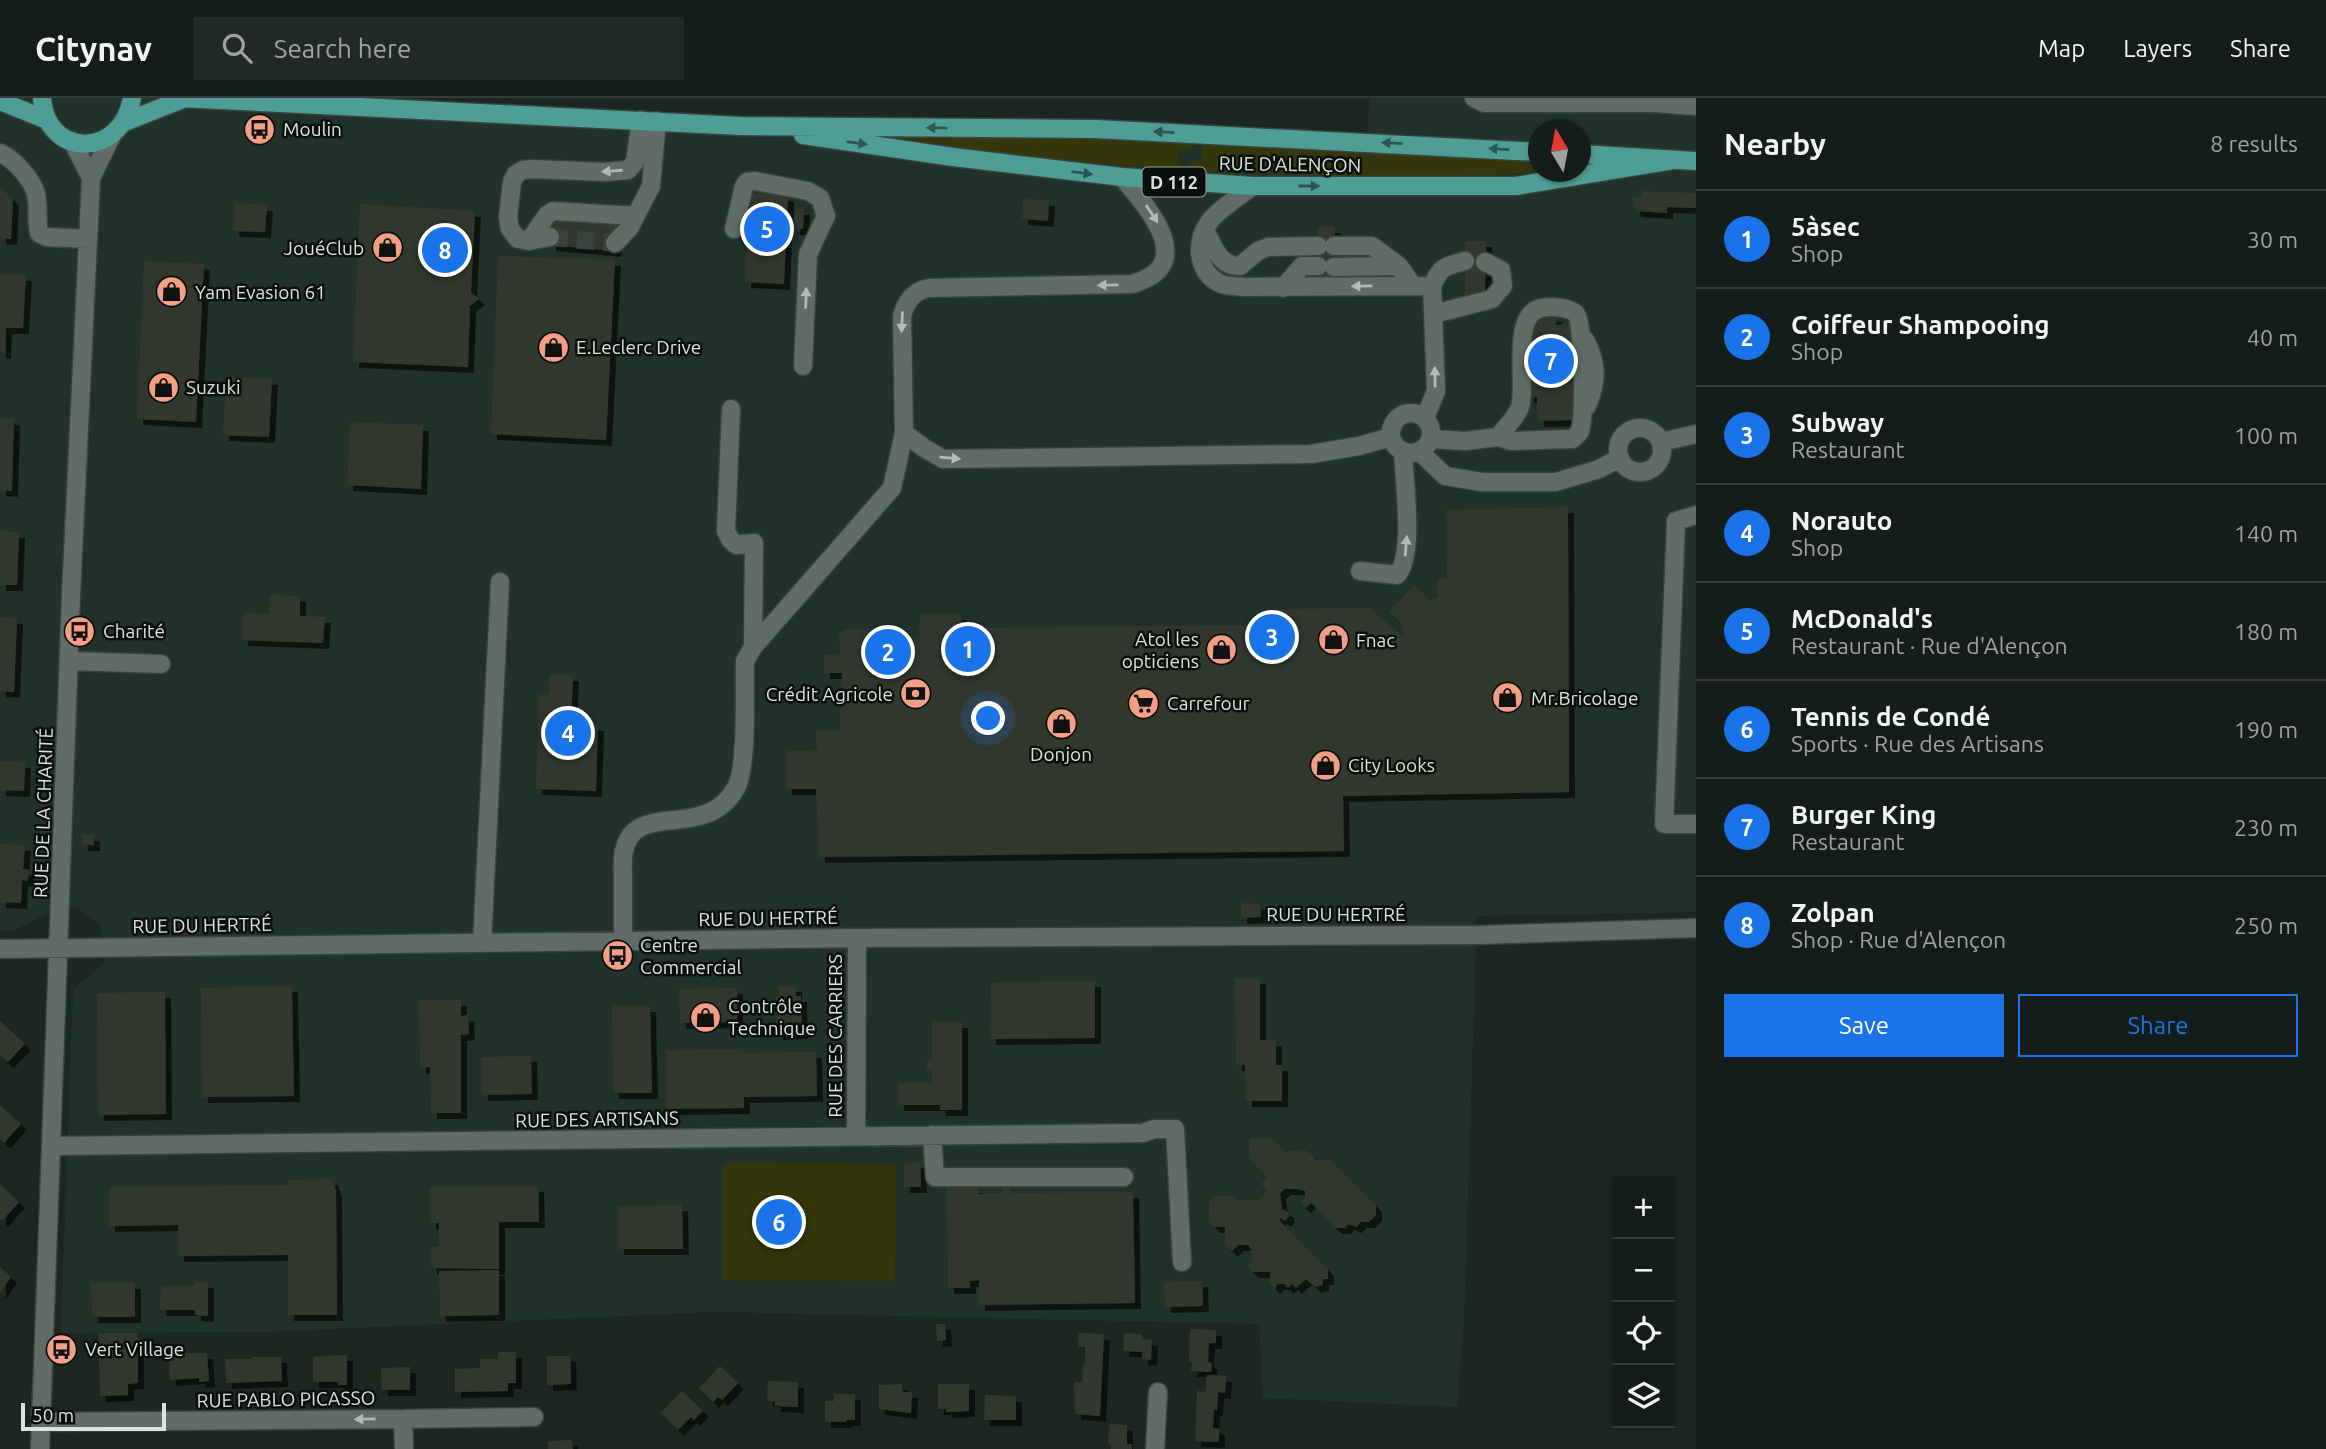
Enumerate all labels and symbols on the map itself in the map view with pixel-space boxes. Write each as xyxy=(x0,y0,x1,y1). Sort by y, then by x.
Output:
bus stop icon: Moulin xyxy=(243,112,277,146)
place label: Moulin xyxy=(283,118,342,140)
north arrow xyxy=(1528,119,1591,182)
one-way arrow xyxy=(926,122,948,133)
one-way arrow xyxy=(1153,127,1175,138)
one-way arrow xyxy=(846,138,868,149)
one-way arrow xyxy=(1380,138,1402,149)
one-way arrow xyxy=(1488,143,1510,154)
street label: RUE D'ALENÇON xyxy=(1219,152,1361,176)
one-way arrow xyxy=(601,166,623,177)
one-way arrow xyxy=(1071,167,1093,178)
road number: D 112 xyxy=(1142,168,1206,196)
one-way arrow xyxy=(1298,180,1320,192)
pin: 5 xyxy=(744,203,790,255)
one-way arrow xyxy=(1145,204,1158,224)
pin: 8 xyxy=(422,224,468,276)
shop icon: JouéClub xyxy=(370,231,404,265)
place label: JouéClub xyxy=(284,237,364,259)
shop icon: Yam Evasion 61 xyxy=(155,275,189,309)
one-way arrow xyxy=(1097,279,1119,290)
place label: Yam Evasion 61 xyxy=(195,281,326,303)
one-way arrow xyxy=(1351,281,1373,292)
one-way arrow xyxy=(800,287,811,309)
one-way arrow xyxy=(897,311,908,333)
shop icon: E.Leclerc Drive xyxy=(536,330,570,364)
pin: 7 xyxy=(1528,335,1574,387)
place label: E.Leclerc Drive xyxy=(576,336,701,358)
one-way arrow xyxy=(1430,365,1441,387)
shop icon: Suzuki xyxy=(146,370,180,404)
place label: Suzuki xyxy=(186,376,241,398)
one-way arrow xyxy=(939,452,961,463)
one-way arrow xyxy=(1401,534,1412,556)
pin: 3 xyxy=(1249,611,1295,663)
bus stop icon: Charité xyxy=(63,614,97,648)
place label: Charité xyxy=(103,620,165,642)
pin: 1 xyxy=(945,623,991,675)
shop icon: Fnac xyxy=(1316,623,1350,657)
pin: 2 xyxy=(865,626,911,678)
place label: Atol les opticiens xyxy=(1122,628,1199,672)
place label: Fnac xyxy=(1356,629,1395,651)
shop icon: Atol les opticiens xyxy=(1205,633,1239,667)
bank icon: Crédit Agricole xyxy=(899,677,933,711)
shop icon: Mr.Bricolage xyxy=(1491,681,1525,715)
place label: Crédit Agricole xyxy=(766,683,893,705)
supermarket icon: Carrefour xyxy=(1127,686,1161,720)
place label: Mr.Bricolage xyxy=(1531,687,1638,709)
place label: Carrefour xyxy=(1167,692,1250,714)
your location xyxy=(971,701,1005,735)
shop icon: Donjon xyxy=(1044,706,1078,740)
pin: 4 xyxy=(545,707,591,759)
street label: RUE DE LA CHARITÉ xyxy=(29,727,57,899)
place label: Donjon xyxy=(1030,743,1092,765)
shop icon: City Looks xyxy=(1308,748,1342,782)
place label: City Looks xyxy=(1348,754,1435,776)
street label: RUE DU HERTRÉ xyxy=(1266,903,1406,925)
street label: RUE DU HERTRÉ xyxy=(698,906,838,930)
street label: RUE DU HERTRÉ xyxy=(132,913,272,937)
place label: Centre Commercial xyxy=(640,934,741,978)
bus stop icon: Centre Commercial xyxy=(600,939,634,973)
street label: RUE DES CARRIERS xyxy=(824,954,846,1118)
place label: Contrôle Technique xyxy=(728,995,816,1039)
shop icon: Contrôle Technique xyxy=(688,1000,722,1034)
street label: RUE DES ARTISANS xyxy=(515,1107,679,1131)
pin: 6 xyxy=(756,1196,802,1248)
bus stop icon: Vert Village xyxy=(45,1332,79,1366)
place label: Vert Village xyxy=(85,1338,184,1360)
street label: RUE PABLO PICASSO xyxy=(197,1386,375,1412)
scale bar xyxy=(21,1400,166,1432)
one-way arrow xyxy=(354,1413,376,1425)

